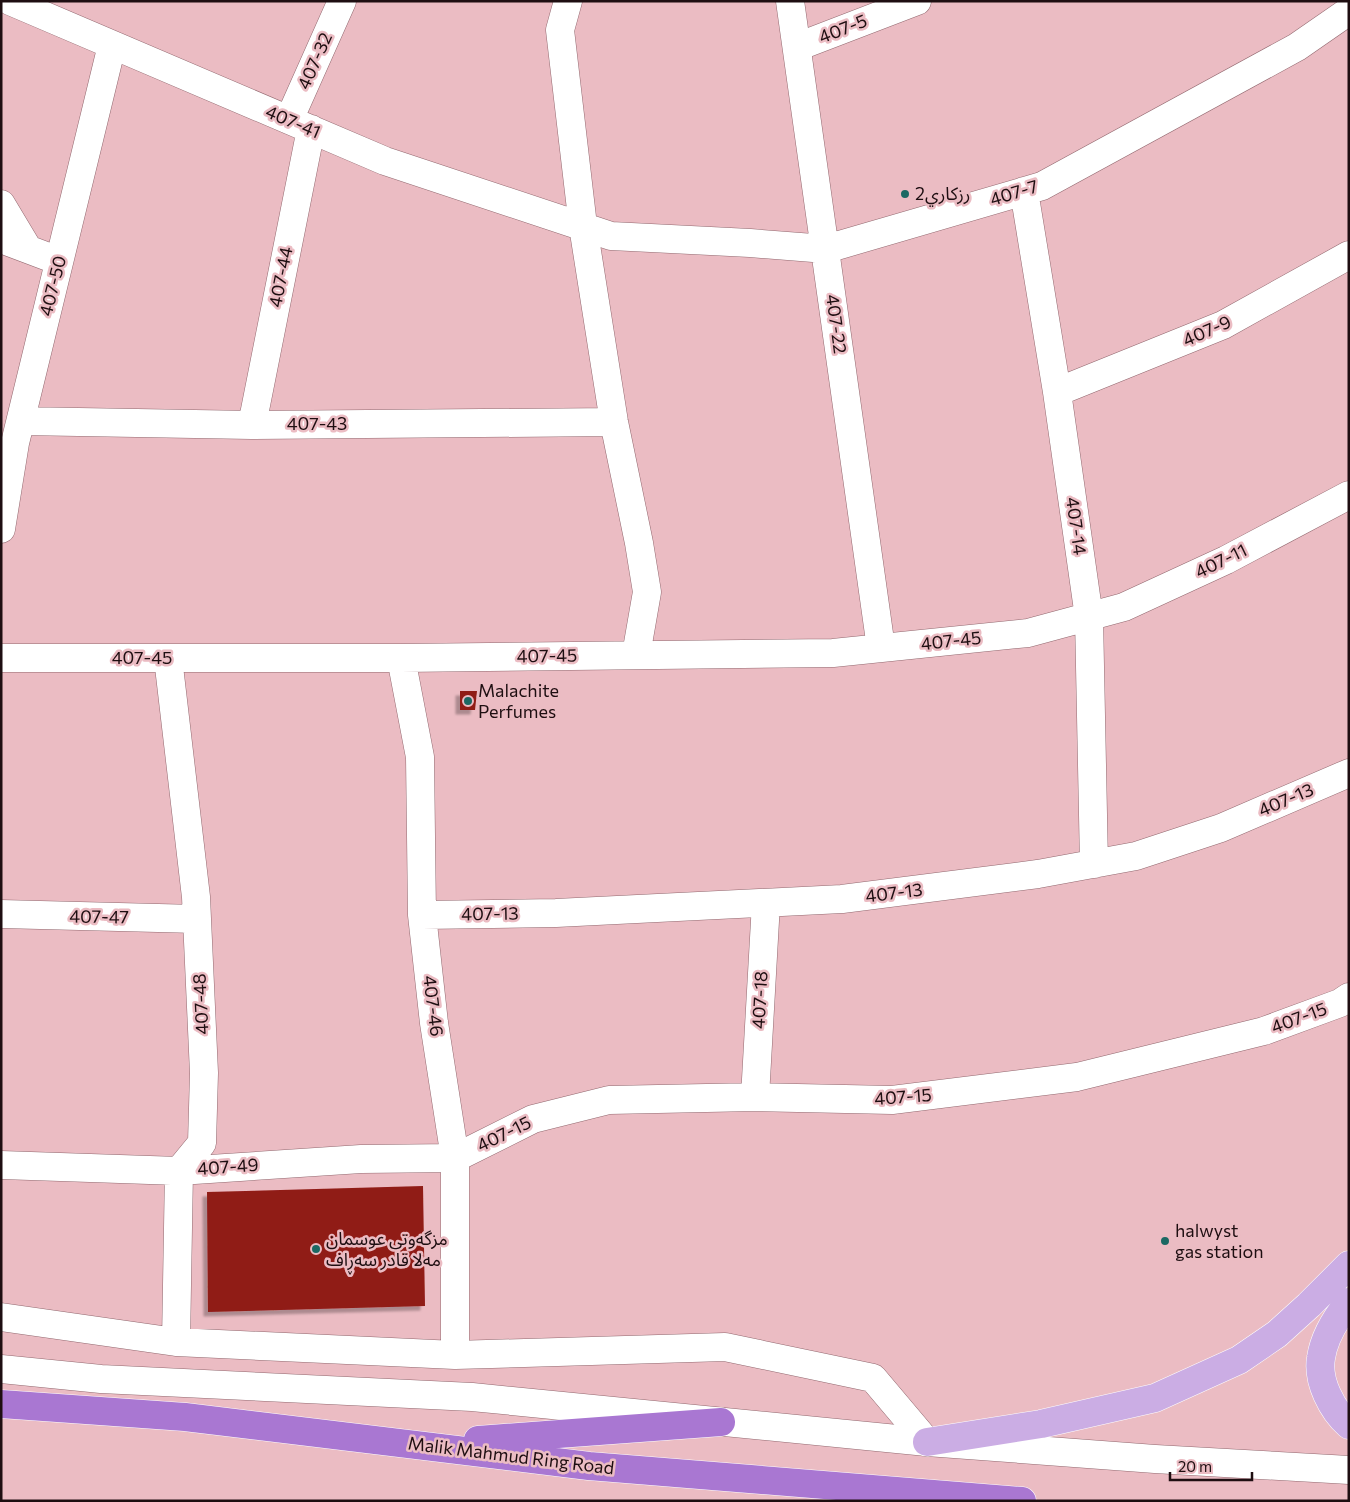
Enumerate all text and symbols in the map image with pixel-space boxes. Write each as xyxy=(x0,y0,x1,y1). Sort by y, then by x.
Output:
street label: 407-5 xyxy=(815,9,870,47)
street label: 407-32 xyxy=(292,29,336,92)
street label: 407-41 xyxy=(263,100,324,142)
street label: 407-7 xyxy=(987,174,1040,210)
place label: رزكاري2 xyxy=(915,182,970,207)
marker: رزكاري2 xyxy=(899,188,911,200)
street label: 407-44 xyxy=(263,244,297,309)
street label: 407-50 xyxy=(34,253,70,318)
street label: 407-22 xyxy=(822,293,852,355)
street label: 407-9 xyxy=(1179,310,1234,350)
street label: 407-43 xyxy=(287,412,347,434)
street label: 407-14 xyxy=(1062,496,1092,556)
street label: 407-11 xyxy=(1191,538,1250,582)
street label: 407-45 xyxy=(920,626,982,654)
street label: 407-45 xyxy=(516,643,578,667)
street label: 407-45 xyxy=(112,646,172,668)
place label: Malachite Perfumes xyxy=(478,679,559,722)
marker: Malachite Perfumes xyxy=(462,695,474,707)
street label: 407-13 xyxy=(1255,778,1316,820)
street label: 407-13 xyxy=(864,878,924,906)
street label: 407-13 xyxy=(461,901,519,925)
street label: 407-47 xyxy=(69,904,129,928)
street label: 407-18 xyxy=(746,970,772,1030)
street label: 407-48 xyxy=(187,973,213,1035)
street label: 407-46 xyxy=(419,974,449,1038)
street label: 407-15 xyxy=(1268,997,1329,1037)
street label: 407-15 xyxy=(873,1083,932,1109)
street label: 407-15 xyxy=(473,1111,534,1156)
street label: 407-49 xyxy=(197,1153,259,1179)
place label: halwyst gas station xyxy=(1175,1219,1264,1262)
place label: مزگەوتی عوسمان مەلا قادر سەڕاف xyxy=(326,1227,448,1275)
marker: halwyst gas station xyxy=(1159,1235,1171,1247)
marker: مزگەوتی عوسمان مەلا قادر سەڕاف xyxy=(310,1243,322,1255)
street label: Malik Mahmud Ring Road xyxy=(407,1431,615,1479)
scale bar xyxy=(1170,1450,1252,1482)
text: 20 m xyxy=(1178,1457,1212,1475)

